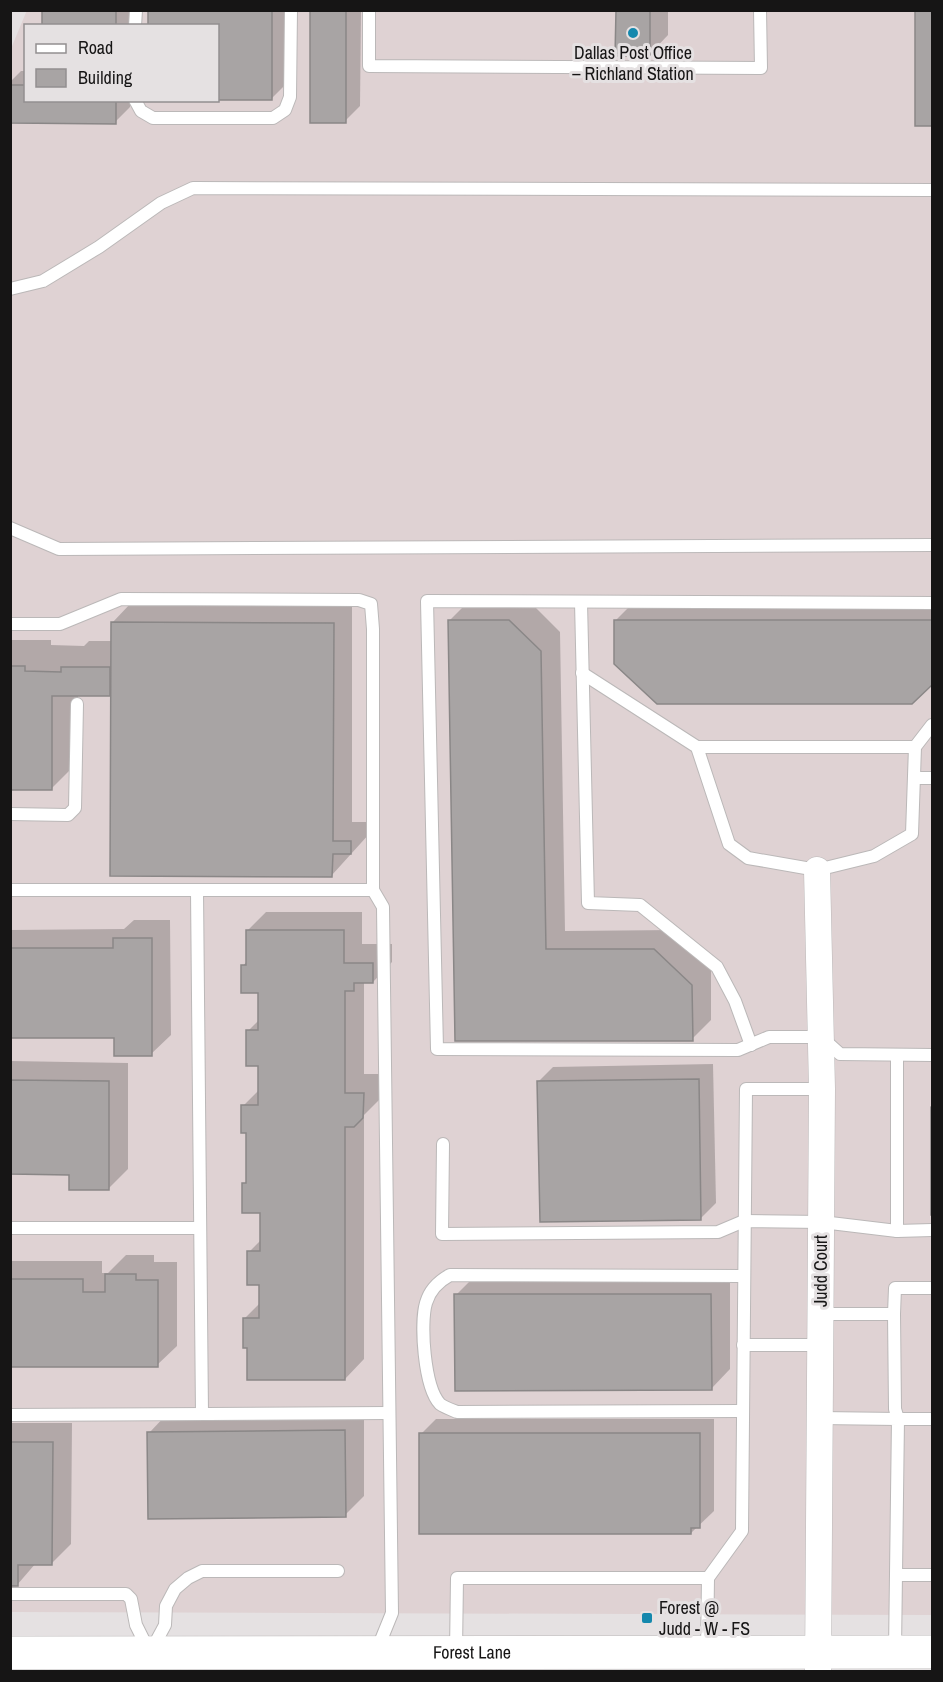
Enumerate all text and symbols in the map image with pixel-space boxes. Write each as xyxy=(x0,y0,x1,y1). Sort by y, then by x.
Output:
legend xyxy=(24,24,219,102)
marker: Dallas Post Office – Richland Station xyxy=(626,26,640,40)
text: Road xyxy=(78,35,113,60)
place label: Dallas Post Office – Richland Station xyxy=(572,40,694,86)
text: Building xyxy=(78,65,133,90)
street label: Judd Court xyxy=(808,1235,833,1307)
place label: Forest @ Judd - W - FS xyxy=(659,1595,750,1641)
marker: Forest @ Judd - W - FS xyxy=(640,1611,654,1625)
street label: Forest Lane xyxy=(433,1639,511,1665)

